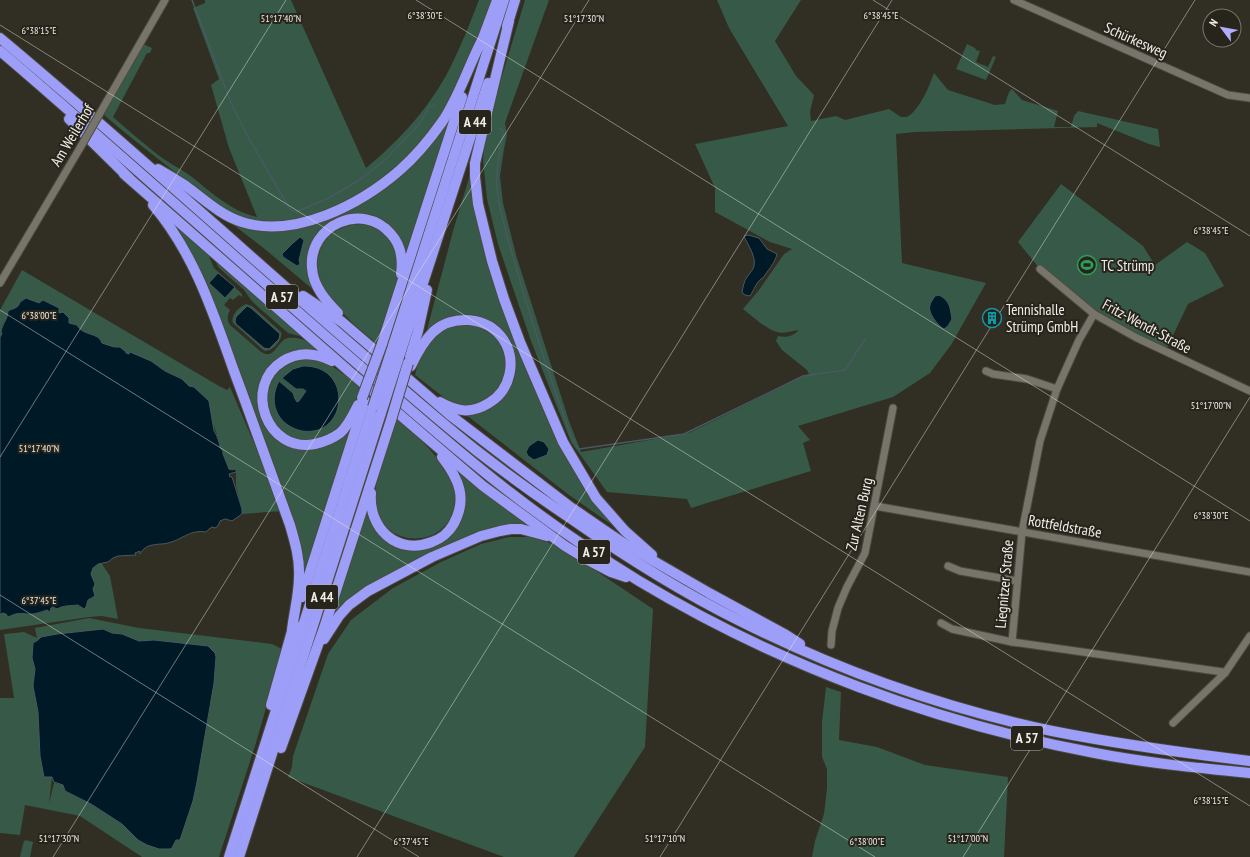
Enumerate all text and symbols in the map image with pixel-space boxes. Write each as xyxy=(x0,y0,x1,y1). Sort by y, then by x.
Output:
north arrow xyxy=(1202,8,1242,48)
text: 6°38'30"E xyxy=(408,9,442,22)
text: 6°38'45"E xyxy=(864,9,898,22)
text: 51°17'40"N xyxy=(261,12,301,25)
text: 51°17'30"N xyxy=(564,12,604,25)
text: N xyxy=(1206,16,1221,29)
street label: Schürkesweg xyxy=(1101,18,1171,62)
text: 6°38'15"E xyxy=(22,24,56,37)
street label: Am Weilerhof xyxy=(46,99,99,170)
road number: A 44 xyxy=(459,110,491,134)
text: 6°38'45"E xyxy=(1194,224,1228,237)
sports icon: TC Strümp xyxy=(1076,254,1098,276)
place label: TC Strümp xyxy=(1101,256,1154,275)
road number: A 57 xyxy=(266,285,298,309)
street label: Fritz-Wendt-Straße xyxy=(1099,295,1195,357)
place label: Tennishalle Strümp GmbH xyxy=(1006,300,1078,336)
building icon: Tennishalle Strümp GmbH xyxy=(981,307,1003,329)
text: 6°38'00"E xyxy=(22,309,56,322)
text: 51°17'00"N xyxy=(1191,399,1231,412)
text: 51°17'40"N xyxy=(19,442,59,455)
street label: Zur Alten Burg xyxy=(841,476,877,552)
text: 6°38'30"E xyxy=(1194,509,1228,522)
street label: Rottfeldstraße xyxy=(1027,510,1103,542)
street label: Liegnitzer Straße xyxy=(991,539,1017,629)
road number: A 57 xyxy=(578,540,610,564)
road number: A 44 xyxy=(306,585,338,609)
text: 6°37'45"E xyxy=(22,594,56,607)
road number: A 57 xyxy=(1011,726,1043,750)
text: 6°38'15"E xyxy=(1194,794,1228,807)
text: 51°17'30"N xyxy=(39,832,79,845)
text: 51°17'10"N xyxy=(645,832,685,845)
text: 51°17'00"N xyxy=(948,832,988,845)
text: 6°37'45"E xyxy=(394,835,428,848)
text: 6°38'00"E xyxy=(850,835,884,848)

